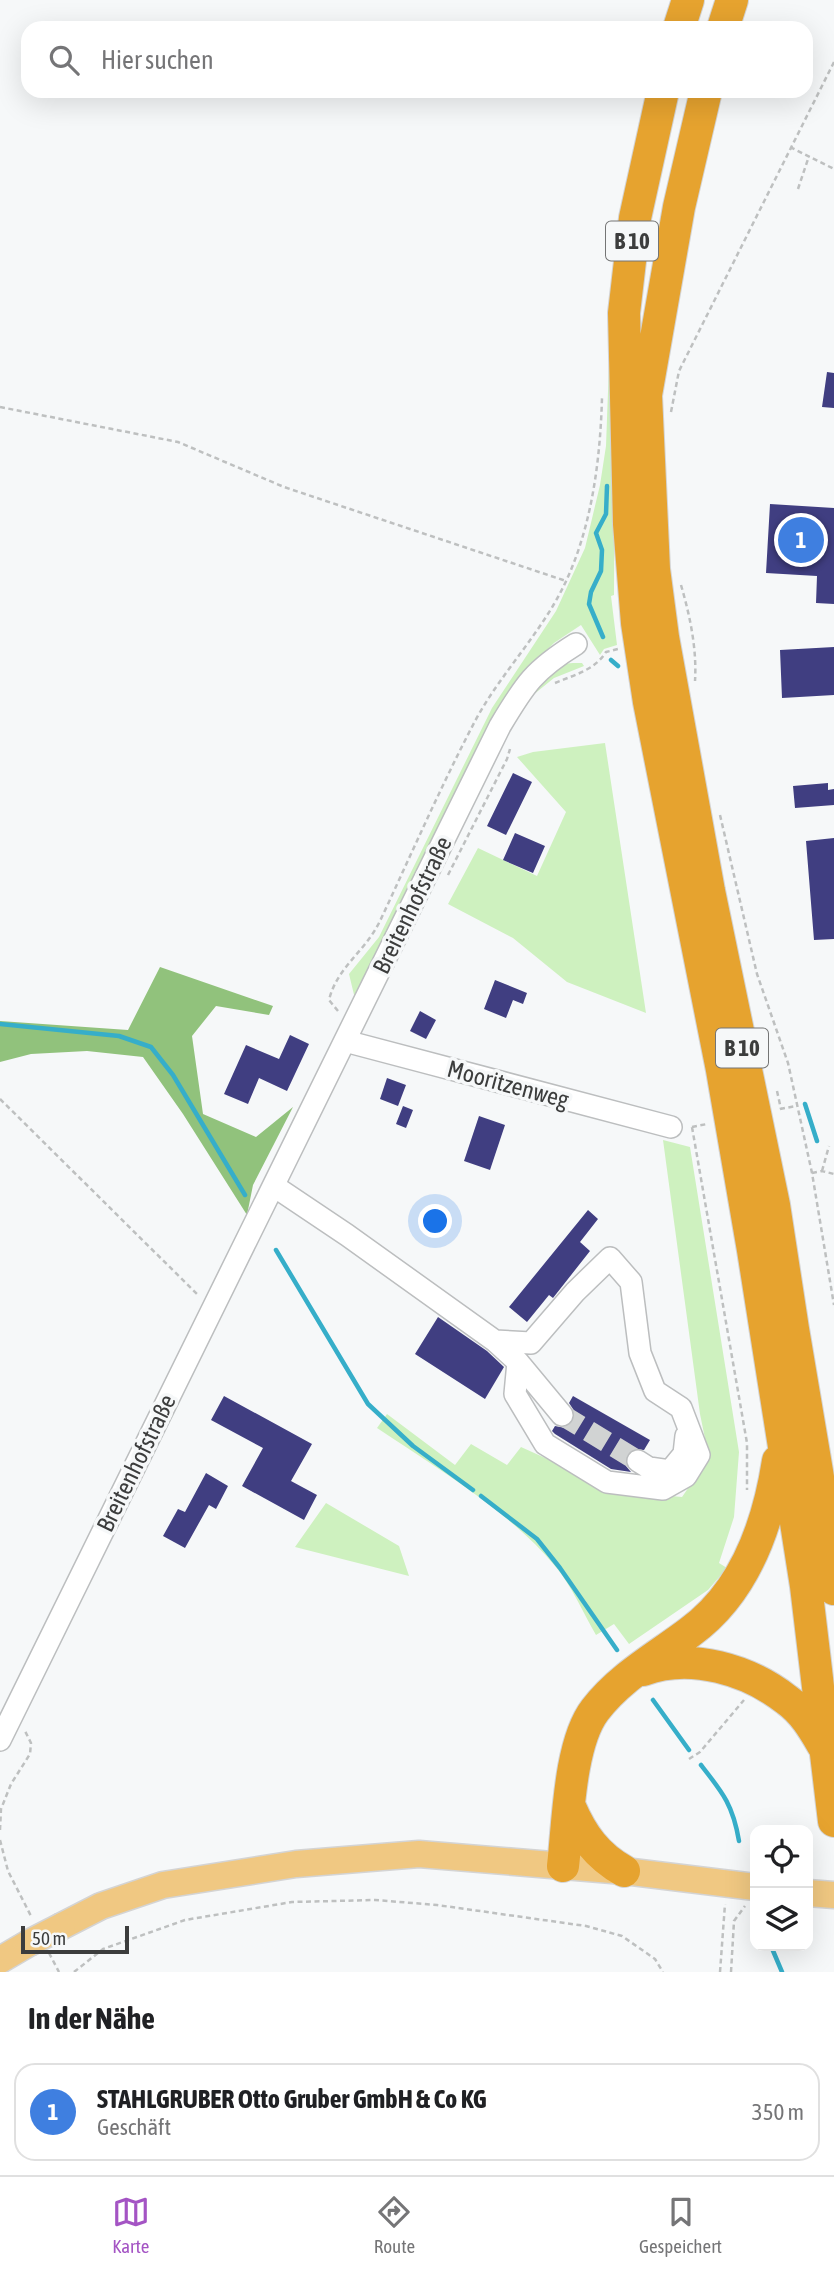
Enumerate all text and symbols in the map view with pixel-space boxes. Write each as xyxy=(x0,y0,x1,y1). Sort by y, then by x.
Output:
search box xyxy=(21,21,813,98)
icon: search xyxy=(45,41,83,79)
text: Hier suchen xyxy=(101,45,214,75)
road number: B 10 xyxy=(606,222,658,260)
pin: 1 xyxy=(778,514,824,566)
street label: Breitenhofstraße xyxy=(367,832,457,978)
road number: B 10 xyxy=(716,1028,768,1068)
street label: Mooritzenweg xyxy=(444,1055,572,1113)
your location xyxy=(418,1204,452,1238)
street label: Breitenhofstraße xyxy=(91,1390,181,1536)
map controls xyxy=(750,1825,813,1951)
button: locate xyxy=(750,1825,813,1888)
button: layers xyxy=(750,1888,813,1951)
scale bar xyxy=(21,1923,130,1955)
text: 50 m xyxy=(32,1927,66,1949)
text: In der Nähe xyxy=(28,2001,155,2035)
text: STAHLGRUBER Otto Gruber GmbH & Co KG xyxy=(97,2084,487,2114)
text: 1 xyxy=(48,2099,58,2125)
text: 350 m xyxy=(752,2099,804,2125)
text: Geschäft xyxy=(97,2114,171,2140)
tab: Karte xyxy=(112,2193,150,2257)
tab: Route xyxy=(374,2193,415,2257)
tab: Gespeichert xyxy=(639,2193,722,2257)

